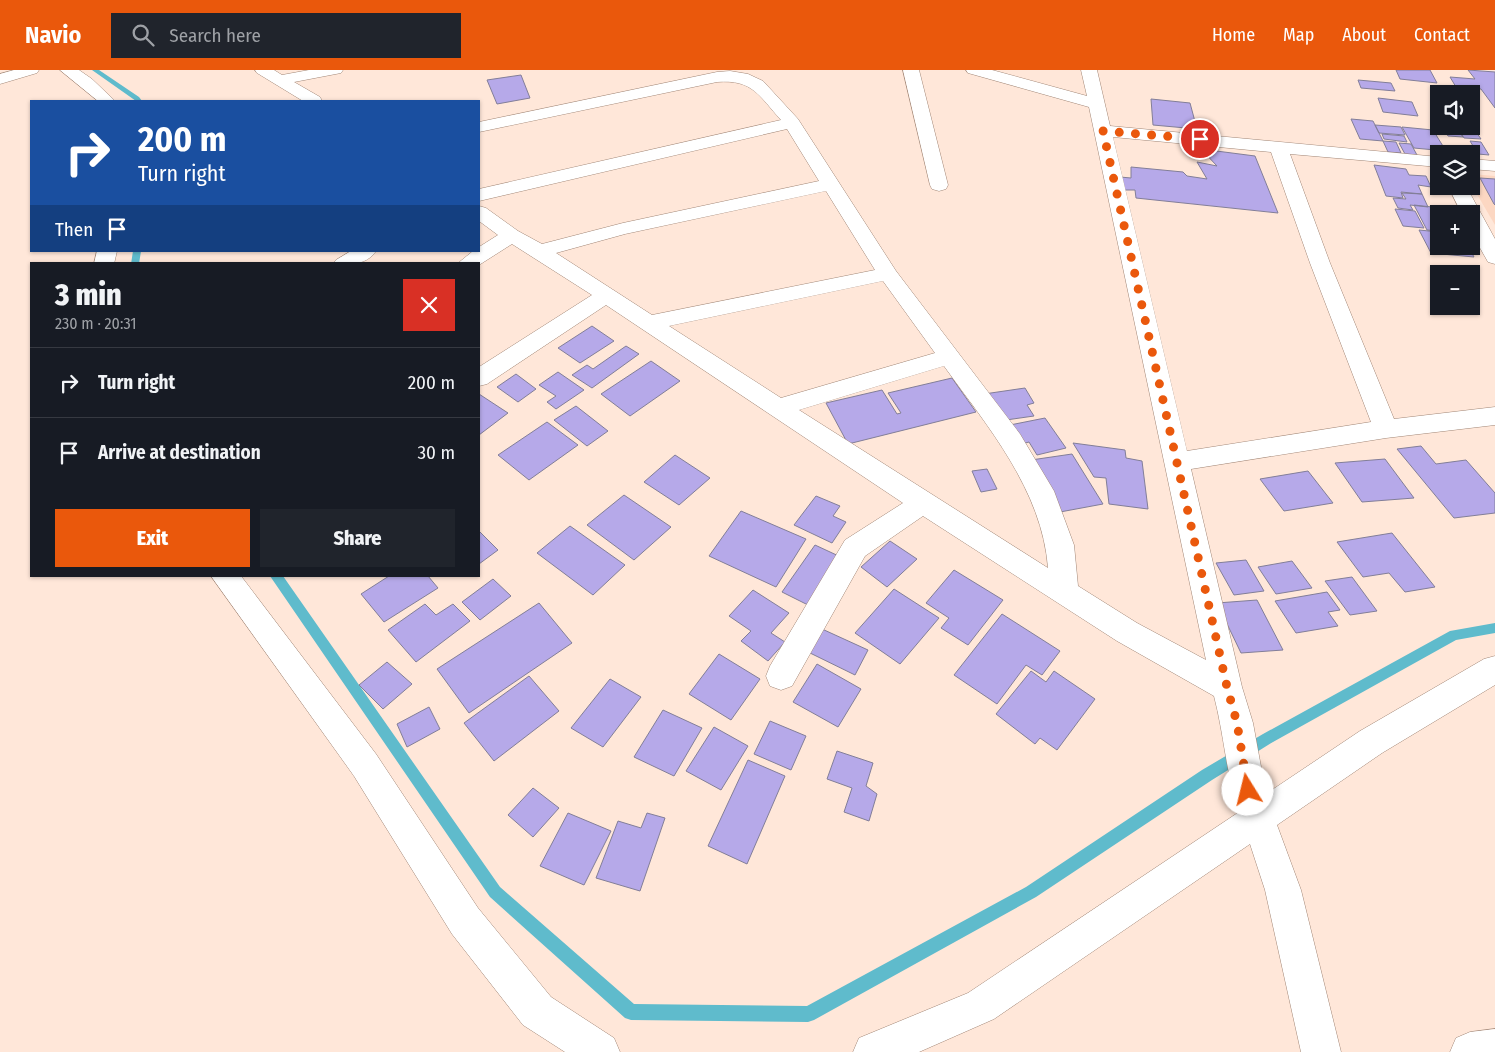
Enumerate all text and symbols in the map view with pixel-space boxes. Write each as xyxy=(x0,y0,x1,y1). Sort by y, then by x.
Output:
search box xyxy=(111,13,461,58)
text: Navio xyxy=(25,21,81,49)
icon: search xyxy=(129,21,157,49)
text: Search here xyxy=(169,24,261,47)
text: Home xyxy=(1212,24,1255,46)
text: Map xyxy=(1283,24,1314,46)
text: About xyxy=(1342,24,1386,46)
text: Contact xyxy=(1414,24,1470,46)
map controls xyxy=(1430,85,1480,315)
button: sound xyxy=(1430,85,1480,135)
text: 200 m xyxy=(138,118,226,160)
pin xyxy=(1179,118,1221,160)
icon: right xyxy=(55,120,120,185)
icon: arrive xyxy=(1186,125,1214,153)
button: layers xyxy=(1430,145,1480,195)
text: Turn right xyxy=(138,160,226,187)
button: + xyxy=(1430,205,1480,255)
icon: arrive xyxy=(103,215,131,243)
text: Then xyxy=(55,218,93,241)
button: − xyxy=(1430,265,1480,315)
text: 3 min xyxy=(55,277,122,313)
button: close xyxy=(403,279,455,331)
text: 230 m · 20:31 xyxy=(55,314,137,333)
icon: right xyxy=(55,369,83,397)
text: Turn right xyxy=(98,371,175,394)
text: 200 m xyxy=(408,371,455,394)
icon: arrive xyxy=(55,439,83,467)
text: Arrive at destination xyxy=(98,441,261,464)
text: 30 m xyxy=(417,441,455,464)
button: Exit xyxy=(55,509,250,567)
button: Share xyxy=(260,509,455,567)
position arrow xyxy=(1221,763,1273,815)

